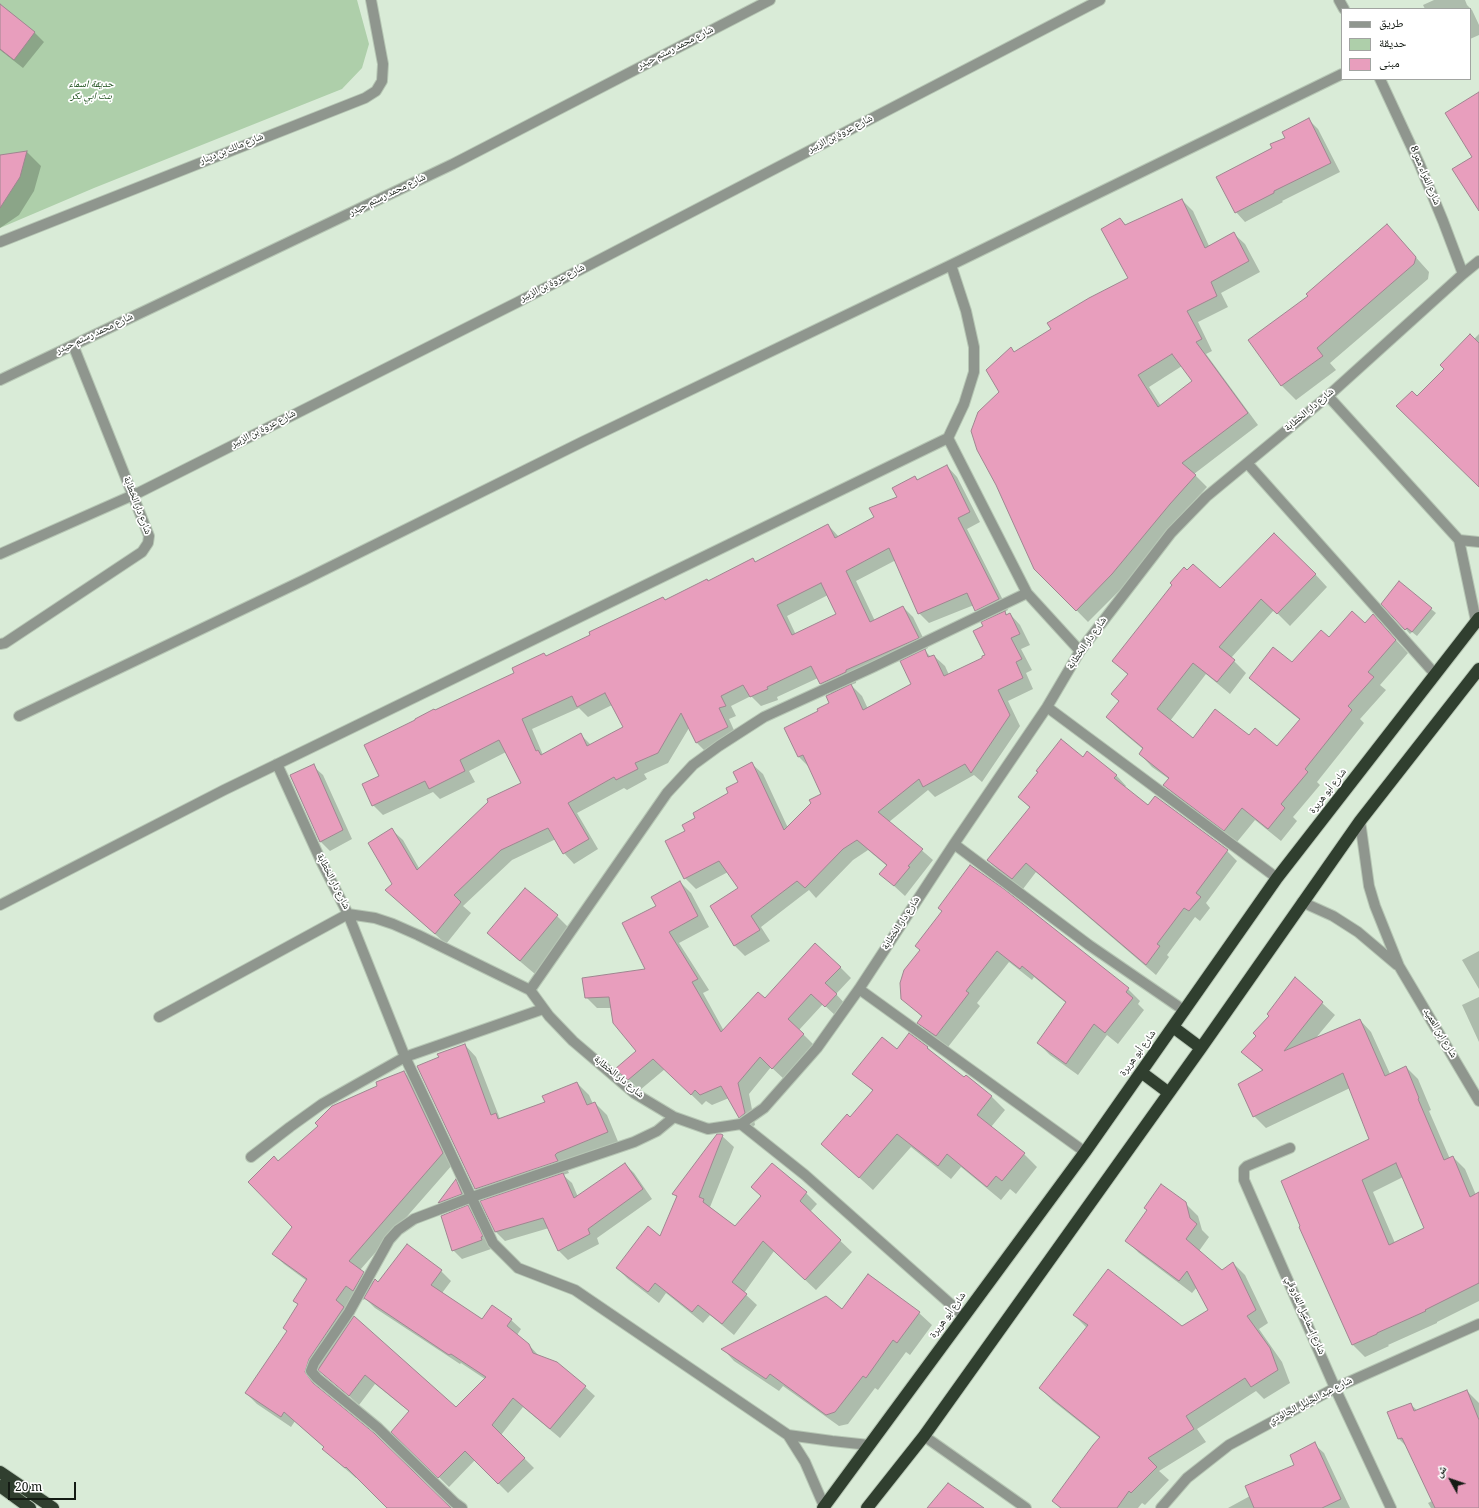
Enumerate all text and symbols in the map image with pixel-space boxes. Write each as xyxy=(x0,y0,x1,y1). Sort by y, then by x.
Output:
legend xyxy=(1341,8,1471,80)
text: طريق xyxy=(1379,14,1404,35)
street label: شارع محمد رستم حيدر xyxy=(636,25,716,73)
text: حديقة xyxy=(1379,34,1407,55)
text: مبنى xyxy=(1379,54,1400,75)
park label: حديقة اسماء بنت ابي بكر xyxy=(68,80,114,104)
street label: شارع عروة بن الزبير xyxy=(807,114,875,156)
street label: شارع مالك بن دينار xyxy=(198,132,266,168)
street label: شارع الفراء ممر 8 xyxy=(1406,145,1442,207)
street label: شارع محمد رستم حيدر xyxy=(348,172,428,220)
street label: شارع عروة بن الزبير xyxy=(519,263,587,305)
street label: شارع محمد رستم حيدر xyxy=(55,312,135,358)
street label: شارع دار الخطابة xyxy=(1283,387,1337,435)
street label: شارع عروة بن الزبير xyxy=(230,409,298,451)
street label: شارع دار الخطابة xyxy=(119,475,153,537)
street label: شارع دار الخطابة xyxy=(1066,616,1110,672)
street label: شارع أبو هريرة xyxy=(1308,767,1350,817)
street label: شارع دار الخطابة xyxy=(313,852,351,912)
street label: شارع دار الخطابة xyxy=(880,895,924,953)
street label: شارع ابن العميد xyxy=(1420,1007,1458,1061)
street label: شارع أبو هريرة xyxy=(1118,1029,1160,1079)
street label: شارع دار الخطابة xyxy=(590,1054,646,1102)
street label: شارع إسماعيل الفاروقي xyxy=(1281,1275,1327,1357)
street label: شارع أبو هريرة xyxy=(928,1291,970,1341)
street label: شارع عبد الجليل الجالودي xyxy=(1267,1376,1355,1428)
north arrow xyxy=(1431,1460,1471,1500)
text: ش xyxy=(1430,1461,1452,1483)
scale bar xyxy=(10,1474,78,1500)
text: 20 m xyxy=(15,1478,42,1499)

